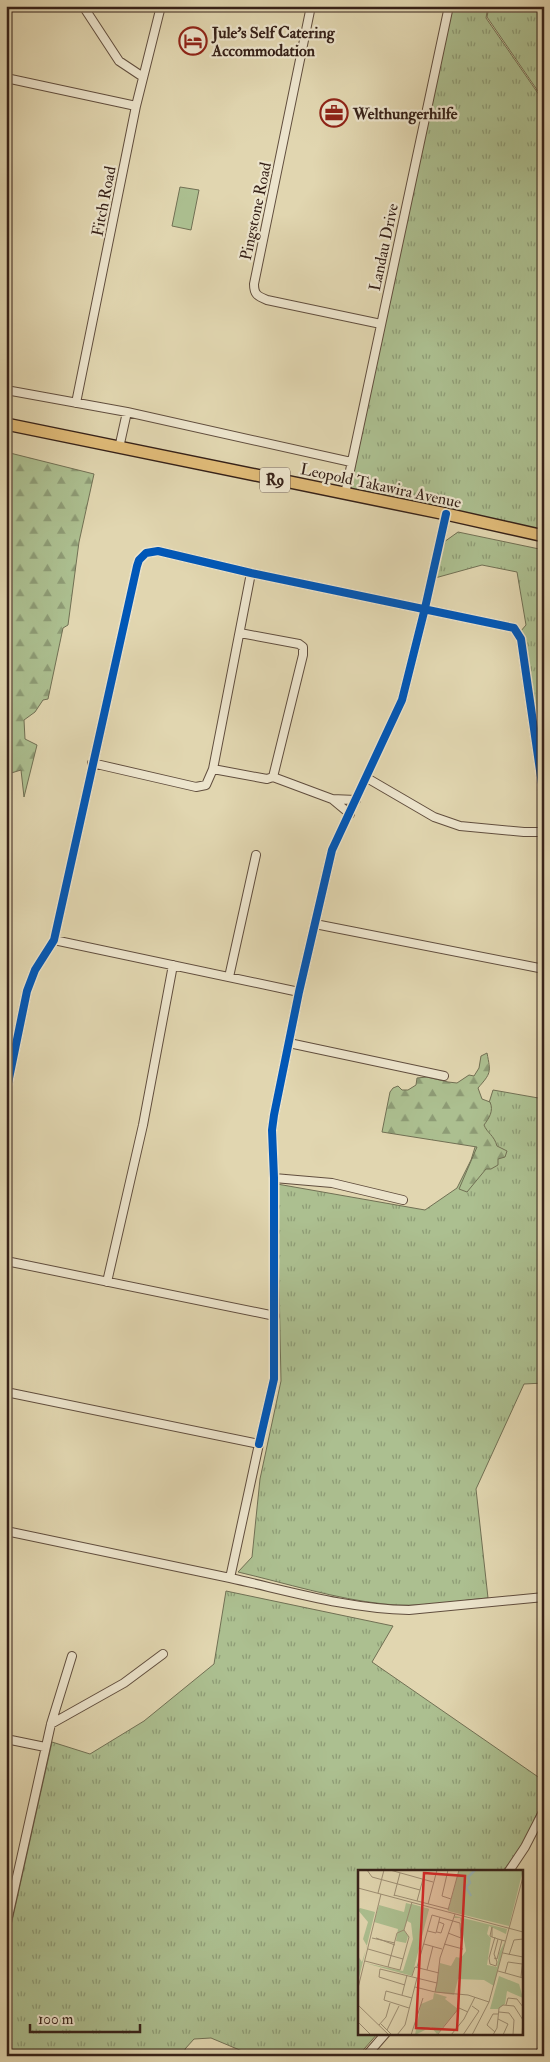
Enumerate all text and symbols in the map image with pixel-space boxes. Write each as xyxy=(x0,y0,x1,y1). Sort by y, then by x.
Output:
place label: Jule's Self Catering Accommodation xyxy=(211,23,336,61)
hotel icon: Jule's Self Catering Accommodation xyxy=(178,26,208,56)
office icon: Welthungerhilfe xyxy=(319,98,349,128)
place label: Welthungerhilfe xyxy=(352,104,458,125)
street label: Pingstone Road xyxy=(236,160,276,262)
street label: Fitch Road xyxy=(87,164,121,238)
street label: Landau Drive xyxy=(365,201,403,293)
street label: Leopold Takawira Avenue xyxy=(298,459,463,514)
road number: R9 xyxy=(260,468,290,492)
inset map xyxy=(358,1870,522,2034)
scale bar xyxy=(30,2002,140,2034)
text: 100 m xyxy=(38,2010,74,2029)

